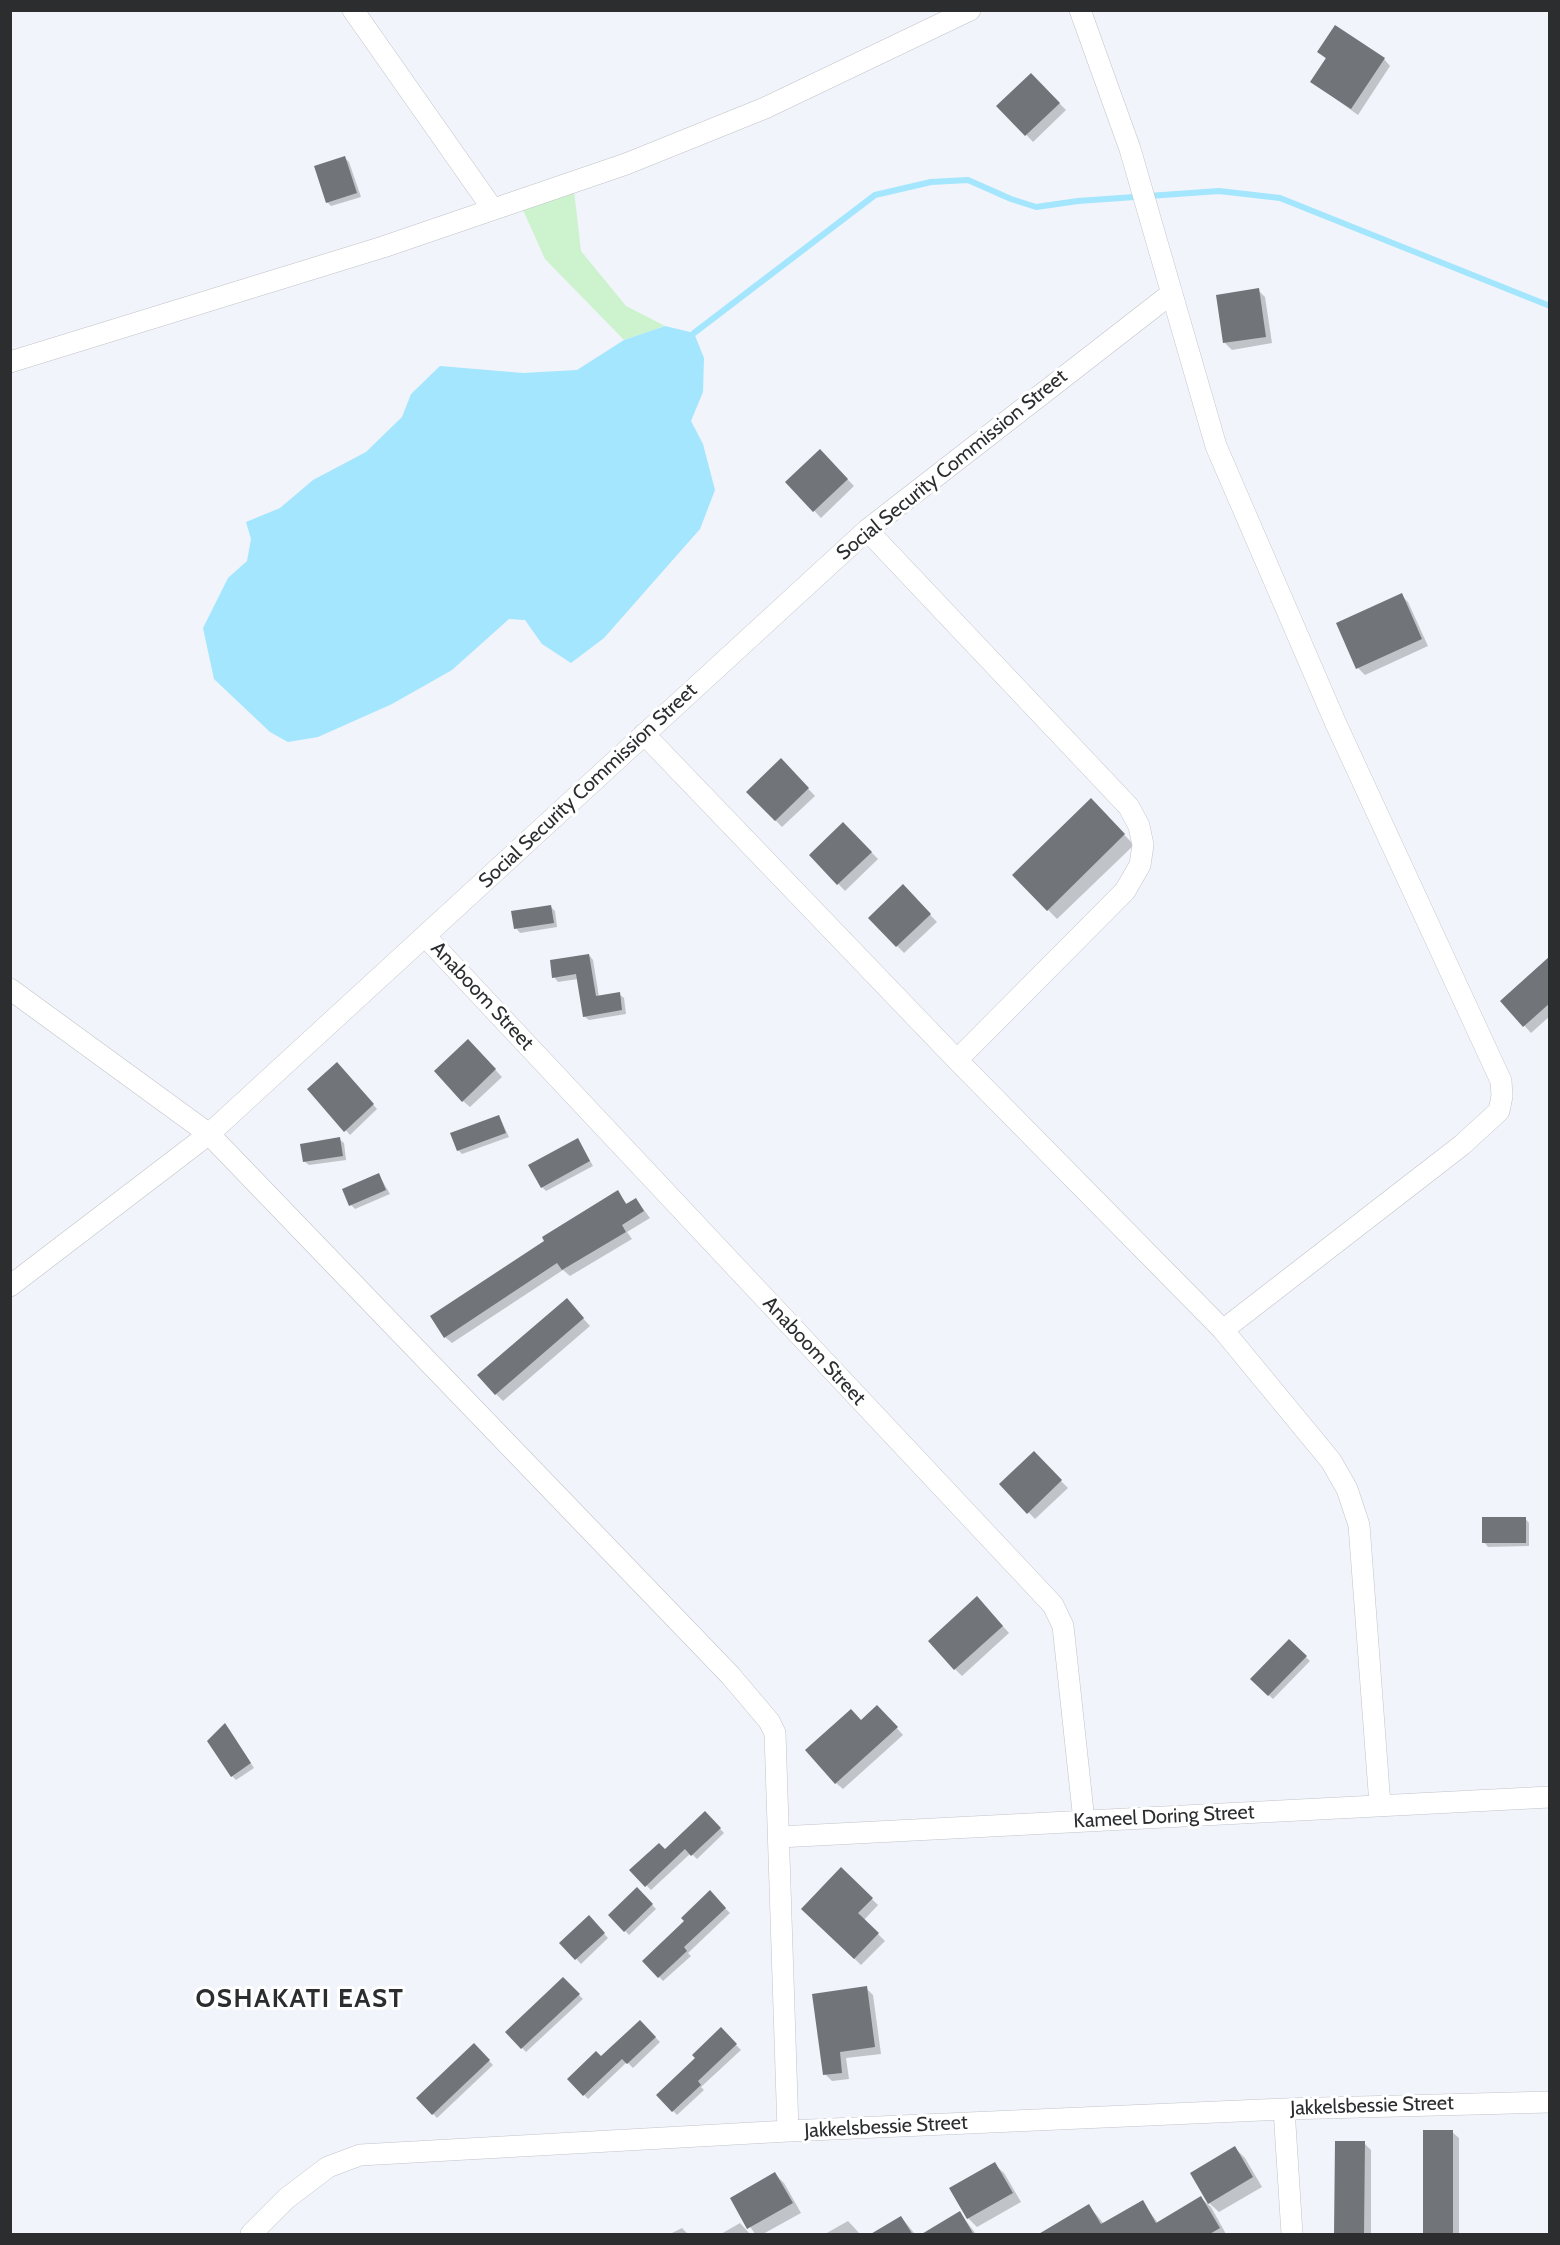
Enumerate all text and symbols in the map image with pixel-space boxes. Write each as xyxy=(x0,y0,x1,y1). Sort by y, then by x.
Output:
street label: Social Security Commission Street xyxy=(832,365,1072,565)
street label: Social Security Commission Street xyxy=(474,679,702,893)
street label: Anaboom Street xyxy=(426,937,538,1055)
street label: Anaboom Street xyxy=(758,1292,870,1410)
street label: Kameel Doring Street xyxy=(1073,1800,1255,1834)
district label: OSHAKATI EAST xyxy=(196,1983,404,2015)
street label: Jakkelsbessie Street xyxy=(1290,2091,1454,2121)
street label: Jakkelsbessie Street xyxy=(804,2111,968,2143)

